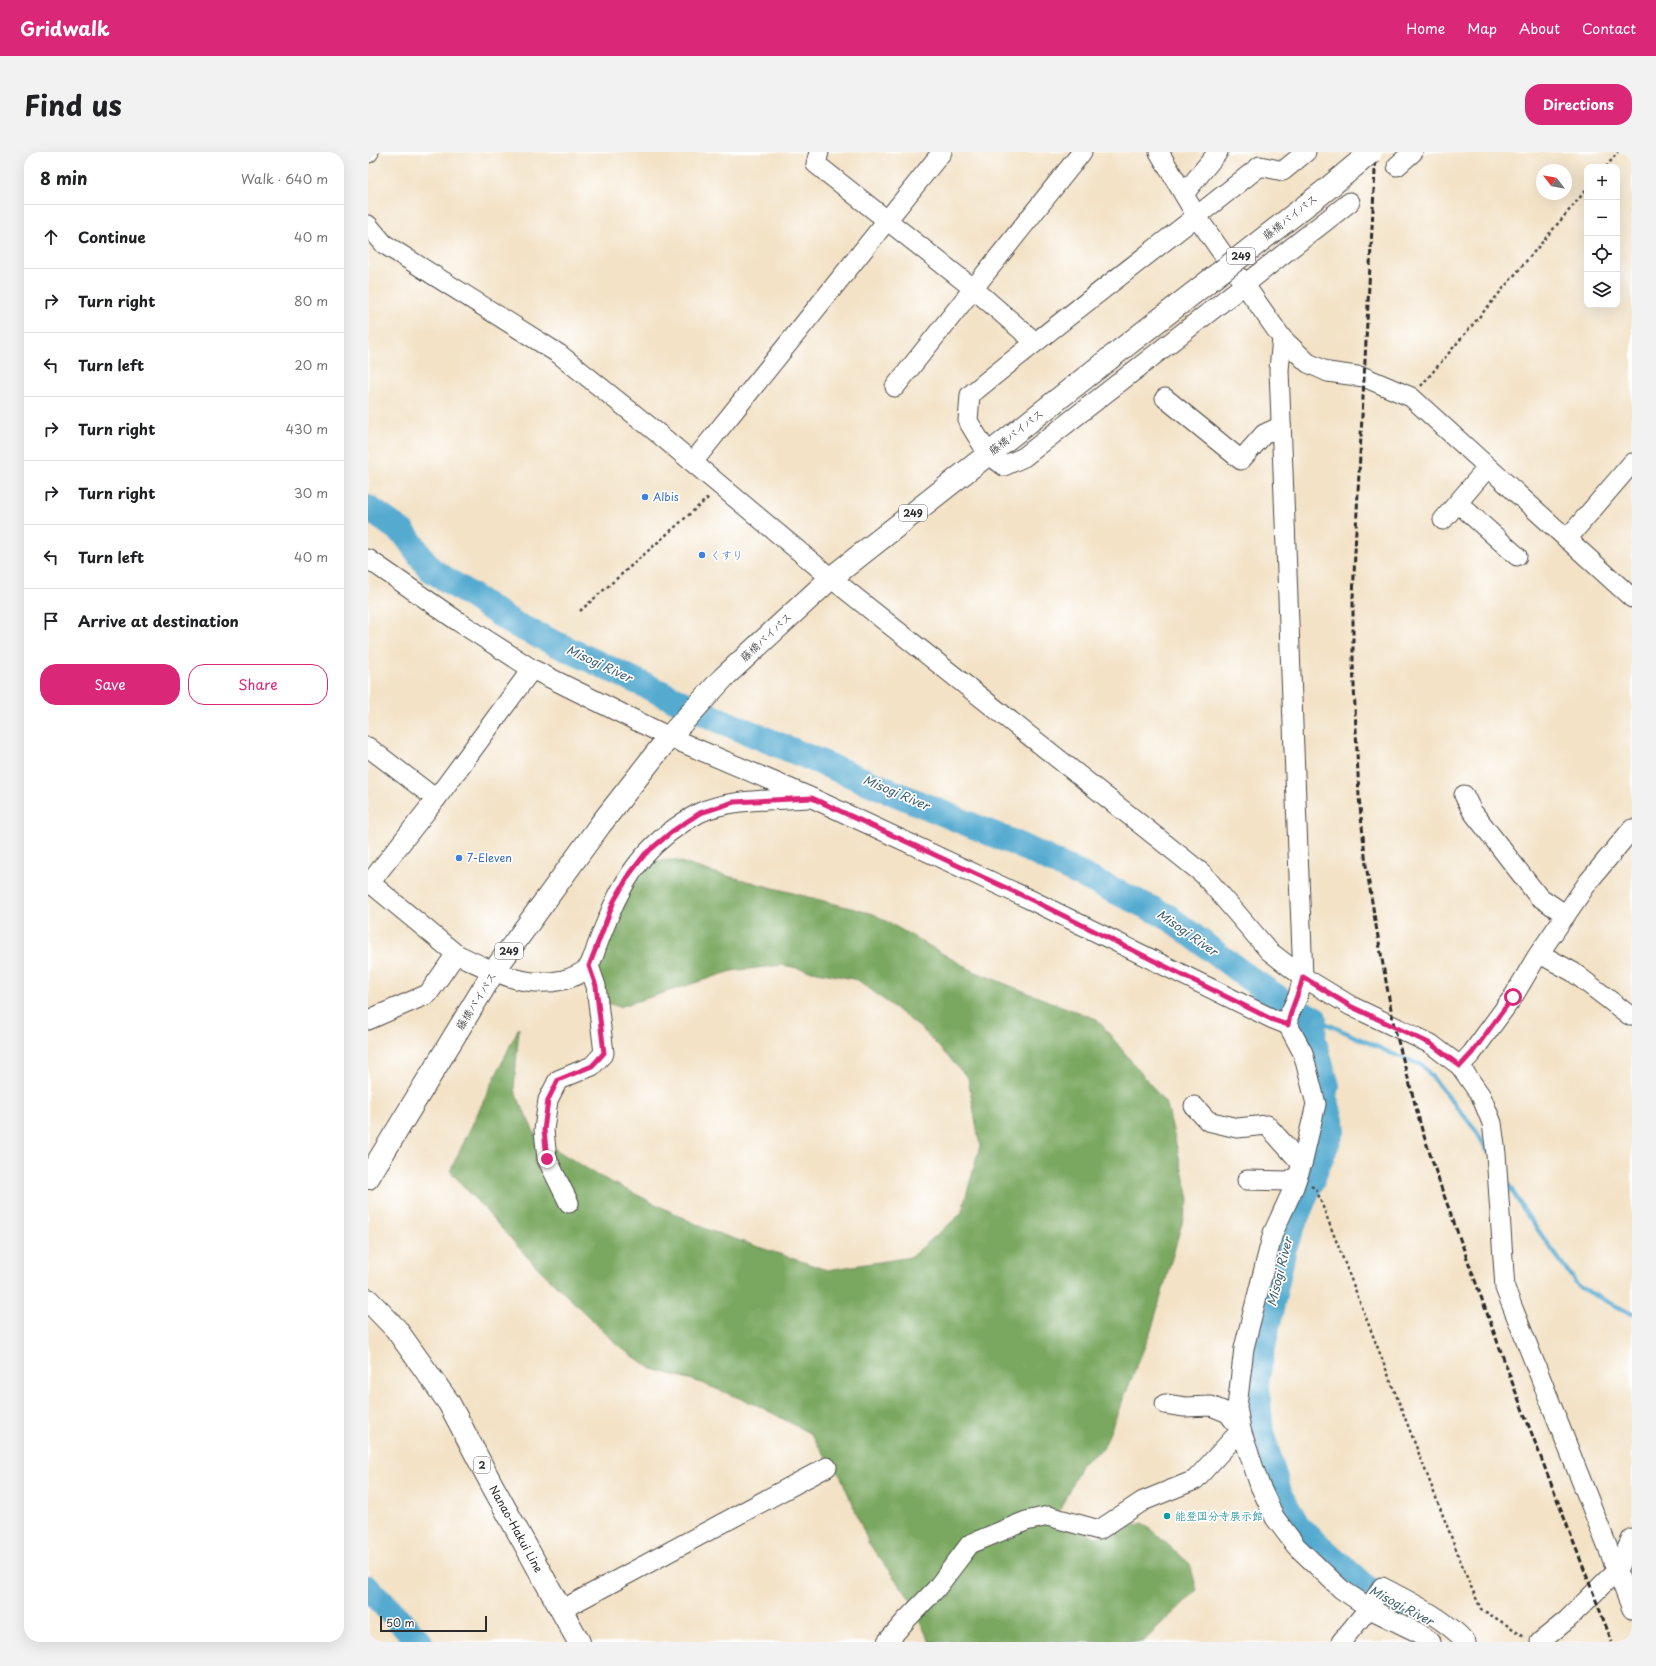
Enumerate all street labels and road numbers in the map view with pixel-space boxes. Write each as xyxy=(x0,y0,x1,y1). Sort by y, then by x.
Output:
street label: 藤橋バイパス xyxy=(1259,190,1321,244)
road number: 249 xyxy=(1227,248,1255,264)
street label: 藤橋バイパス xyxy=(985,405,1047,459)
road number: 249 xyxy=(899,505,927,521)
street label: 藤橋バイパス xyxy=(736,608,796,665)
road number: 249 xyxy=(495,943,523,959)
street label: 藤橋バイパス xyxy=(451,968,500,1033)
road number: 2 xyxy=(474,1457,490,1473)
street label: Nanao-Hakui Line xyxy=(485,1482,548,1576)

